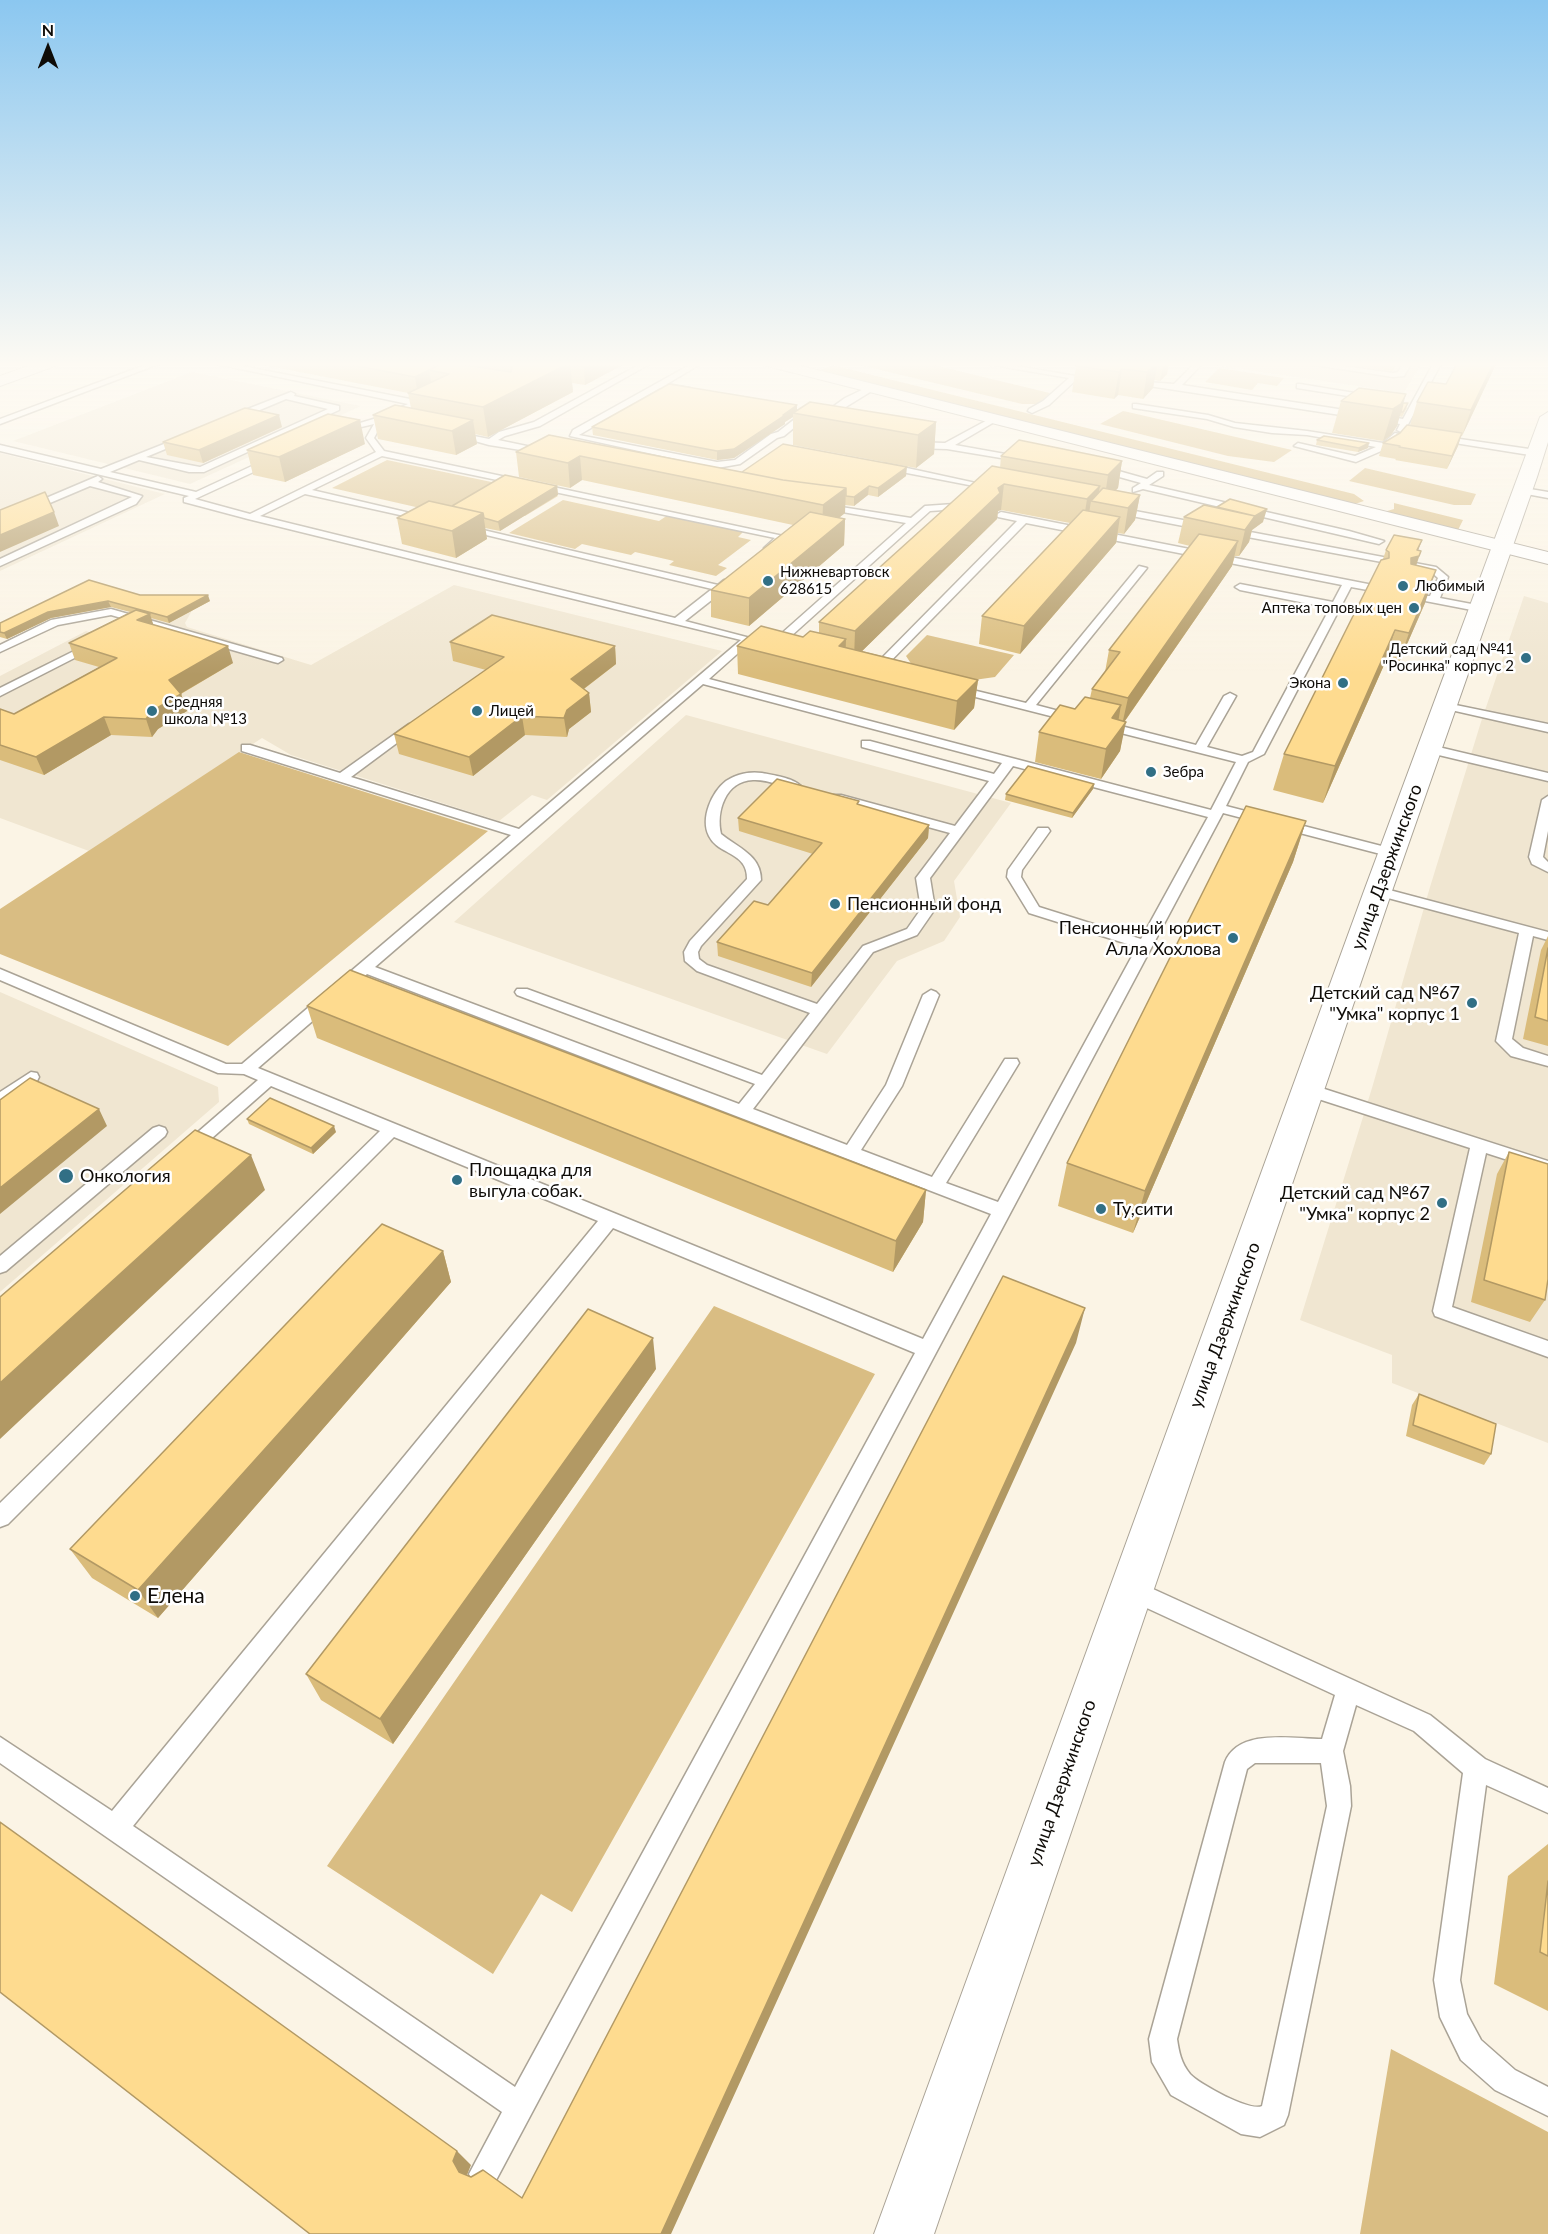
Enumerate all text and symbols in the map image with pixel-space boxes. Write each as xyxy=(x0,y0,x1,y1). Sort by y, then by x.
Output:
north arrow xyxy=(18,18,78,78)
text: N xyxy=(42,20,54,39)
place label: Нижневартовск 628615 xyxy=(780,563,889,598)
marker: Нижневартовск 628615 xyxy=(761,574,775,588)
place label: Любимый xyxy=(1415,577,1485,595)
marker: Любимый xyxy=(1396,579,1410,593)
place label: Аптека топовых цен xyxy=(1262,599,1402,617)
marker: Аптека топовых цен xyxy=(1407,601,1421,615)
place label: Детский сад №41 "Росинка" корпус 2 xyxy=(1383,640,1514,675)
marker: Детский сад №41 "Росинка" корпус 2 xyxy=(1519,651,1533,665)
place label: Экона xyxy=(1289,674,1331,692)
marker: Экона xyxy=(1336,676,1350,690)
place label: Средняя школа №13 xyxy=(164,693,247,728)
place label: Лицей xyxy=(489,702,534,720)
marker: Средняя школа №13 xyxy=(145,704,159,718)
marker: Лицей xyxy=(470,704,484,718)
place label: Зебра xyxy=(1163,763,1204,781)
marker: Зебра xyxy=(1144,765,1158,779)
street label: улица Дзержинского xyxy=(1347,781,1427,953)
place label: Пенсионный фонд xyxy=(847,893,1001,915)
marker: Пенсионный фонд xyxy=(828,897,842,911)
place label: Пенсионный юрист Алла Хохлова xyxy=(1059,917,1221,960)
marker: Пенсионный юрист Алла Хохлова xyxy=(1226,931,1240,945)
place label: Детский сад №67 "Умка" корпус 1 xyxy=(1310,982,1460,1024)
marker: Детский сад №67 "Умка" корпус 1 xyxy=(1465,996,1479,1010)
place label: Площадка для выгула собак. xyxy=(469,1159,592,1202)
place label: Онкология xyxy=(80,1165,171,1187)
marker: Онкология xyxy=(57,1167,75,1185)
marker: Площадка для выгула собак. xyxy=(450,1173,464,1187)
place label: Детский сад №67 "Умка" корпус 2 xyxy=(1280,1182,1430,1224)
marker: Детский сад №67 "Умка" корпус 2 xyxy=(1435,1196,1449,1210)
place label: Ту,сити xyxy=(1113,1198,1173,1220)
marker: Ту,сити xyxy=(1094,1202,1108,1216)
street label: улица Дзержинского xyxy=(1185,1239,1265,1411)
place label: Елена xyxy=(147,1583,205,1609)
marker: Елена xyxy=(128,1589,142,1603)
street label: улица Дзержинского xyxy=(1023,1697,1101,1869)

